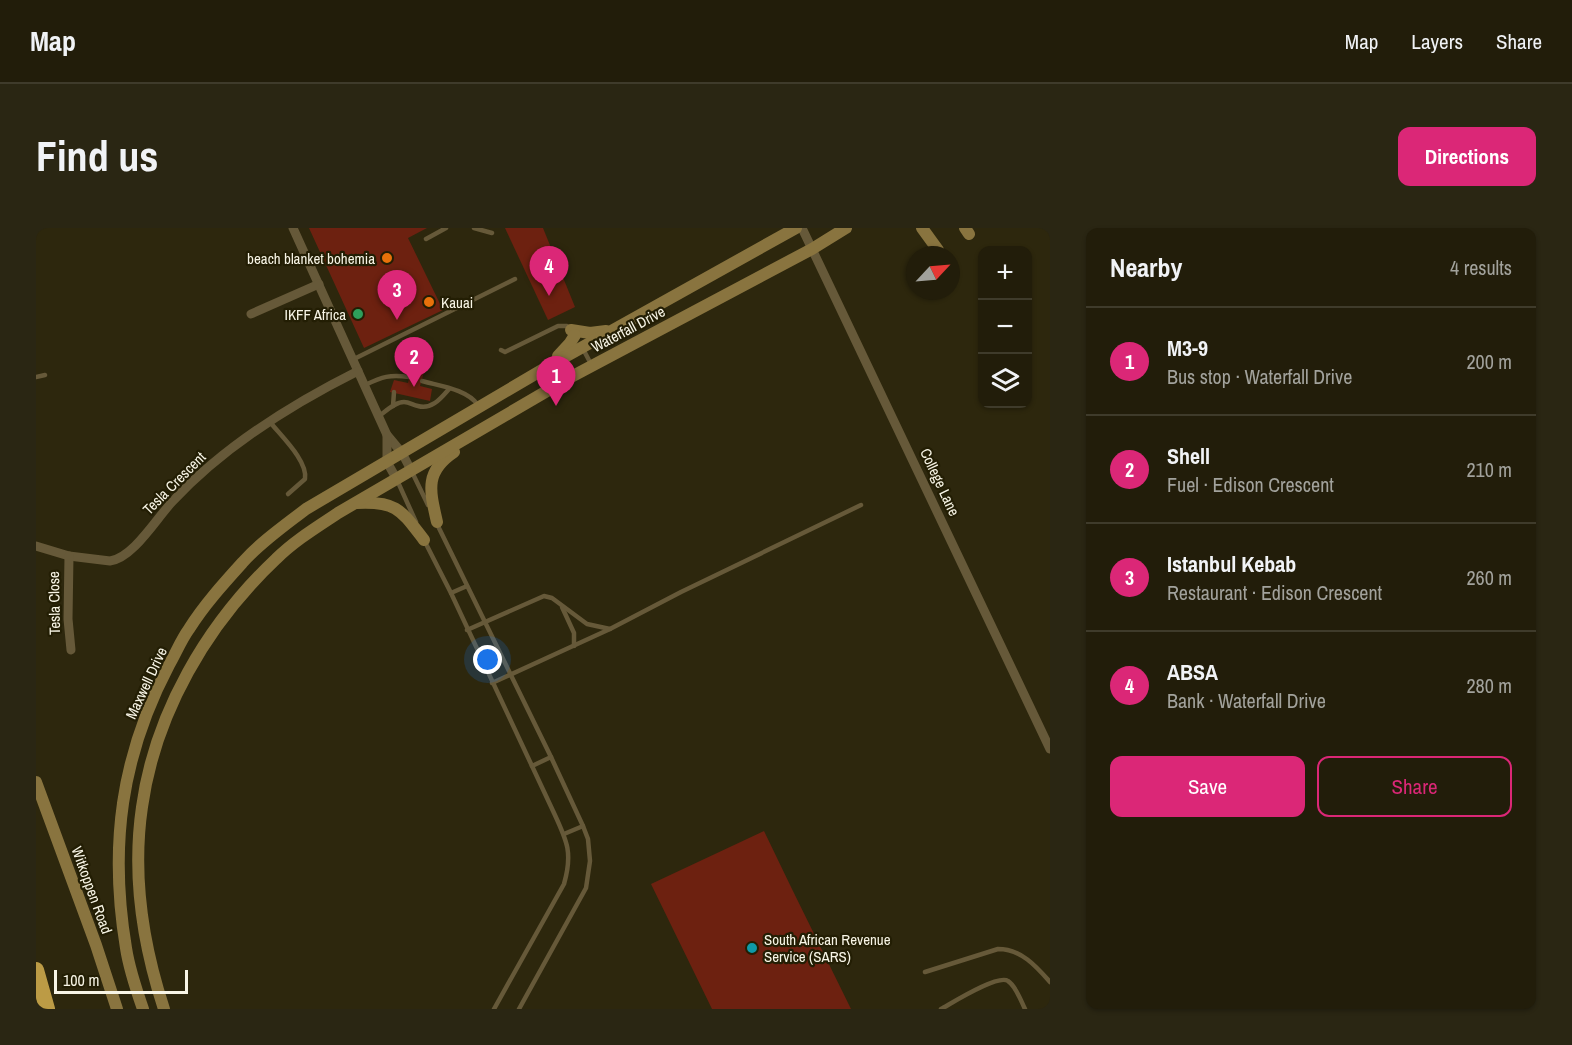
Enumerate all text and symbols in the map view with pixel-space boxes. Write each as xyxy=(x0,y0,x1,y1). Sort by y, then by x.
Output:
text: Map xyxy=(30,22,76,60)
text: Map xyxy=(1345,27,1378,56)
text: Layers xyxy=(1411,27,1463,56)
text: Share xyxy=(1496,27,1542,56)
button: Directions xyxy=(1398,127,1536,186)
text: Find us xyxy=(36,128,158,184)
north arrow xyxy=(906,246,960,300)
map controls xyxy=(978,246,1032,408)
button: + xyxy=(978,246,1032,300)
pin: 4 xyxy=(530,247,568,296)
place label: beach blanket bohemia xyxy=(247,248,375,269)
text: Nearby xyxy=(1110,250,1182,285)
marker: beach blanket bohemia xyxy=(380,251,394,265)
text: 4 results xyxy=(1450,254,1512,281)
pin: 3 xyxy=(378,270,416,320)
place label: Kauai xyxy=(441,292,473,313)
marker: Kauai xyxy=(422,295,436,309)
button: − xyxy=(978,300,1032,354)
street label: Waterfall Drive xyxy=(587,301,669,357)
place label: IKFF Africa xyxy=(284,304,346,325)
marker: IKFF Africa xyxy=(351,307,365,321)
text: M3-9 xyxy=(1167,333,1208,363)
pin: 2 xyxy=(394,338,434,387)
text: 1 xyxy=(1125,348,1134,375)
text: 200 m xyxy=(1466,348,1512,375)
button: layers xyxy=(978,354,1032,408)
pin: 1 xyxy=(536,356,576,406)
text: Bus stop · Waterfall Drive xyxy=(1167,363,1352,390)
text: Shell xyxy=(1167,441,1210,471)
street label: College Lane xyxy=(915,445,965,519)
street label: Tesla Crescent xyxy=(138,446,211,519)
text: 2 xyxy=(1125,456,1134,483)
text: 210 m xyxy=(1466,456,1512,483)
text: Fuel · Edison Crescent xyxy=(1167,471,1334,498)
text: Istanbul Kebab xyxy=(1167,549,1296,579)
text: 3 xyxy=(1125,564,1134,591)
text: 260 m xyxy=(1466,564,1512,591)
street label: Tesla Close xyxy=(43,571,65,635)
text: Restaurant · Edison Crescent xyxy=(1167,579,1382,606)
street label: Maxwell Drive xyxy=(120,643,172,722)
your location xyxy=(473,645,502,674)
text: ABSA xyxy=(1167,657,1218,687)
text: 4 xyxy=(1125,672,1134,699)
text: 280 m xyxy=(1466,672,1512,699)
text: Bank · Waterfall Drive xyxy=(1167,687,1326,714)
button: Save xyxy=(1110,756,1305,817)
button: Share xyxy=(1317,756,1512,817)
street label: Witkoppen Road xyxy=(66,843,118,937)
place label: South African Revenue Service (SARS) xyxy=(764,929,891,967)
marker: South African Revenue Service (SARS) xyxy=(745,941,759,955)
scale bar xyxy=(54,967,188,994)
text: 100 m xyxy=(63,969,99,991)

